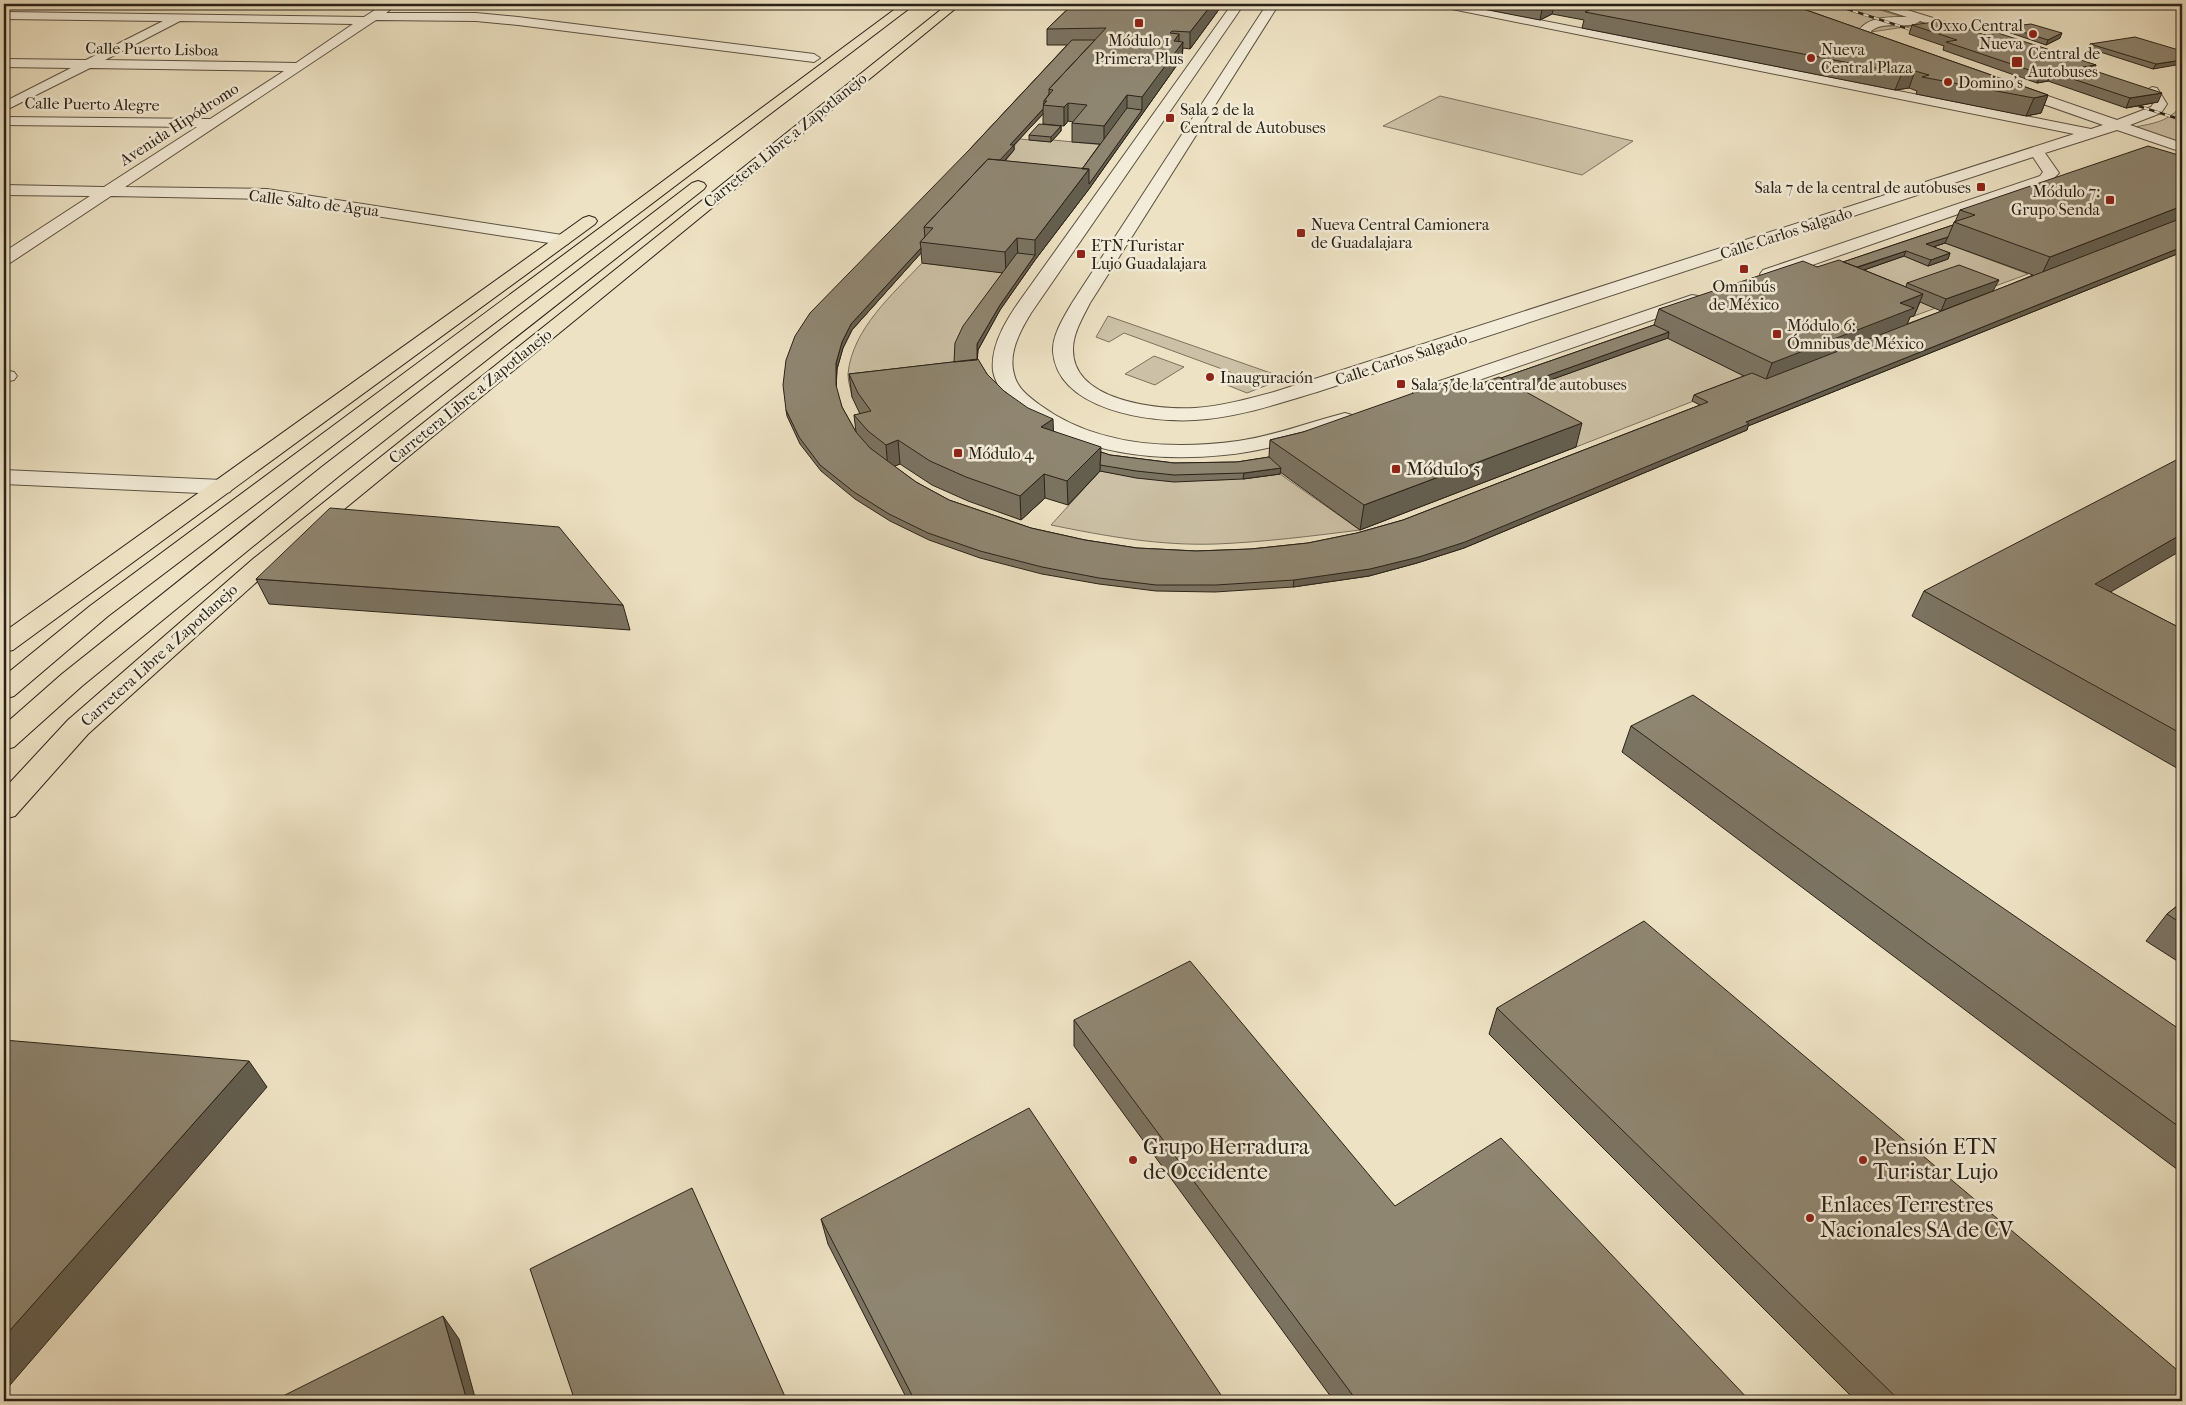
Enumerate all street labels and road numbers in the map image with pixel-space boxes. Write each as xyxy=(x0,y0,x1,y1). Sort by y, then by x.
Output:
street label: Calle Puerto Lisboa xyxy=(85,38,219,60)
street label: Carretera Libre a Zapotlanejo xyxy=(700,68,870,212)
street label: Avenida Hipódromo xyxy=(115,78,242,170)
street label: Calle Puerto Alegre xyxy=(24,93,160,115)
street label: Calle Salto de Agua xyxy=(248,186,381,220)
street label: Calle Carlos Salgado xyxy=(1718,203,1854,263)
street label: Carretera Libre a Zapotlanejo xyxy=(385,324,555,468)
street label: Calle Carlos Salgado xyxy=(1333,329,1469,389)
street label: Carretera Libre a Zapotlanejo xyxy=(77,580,241,730)

